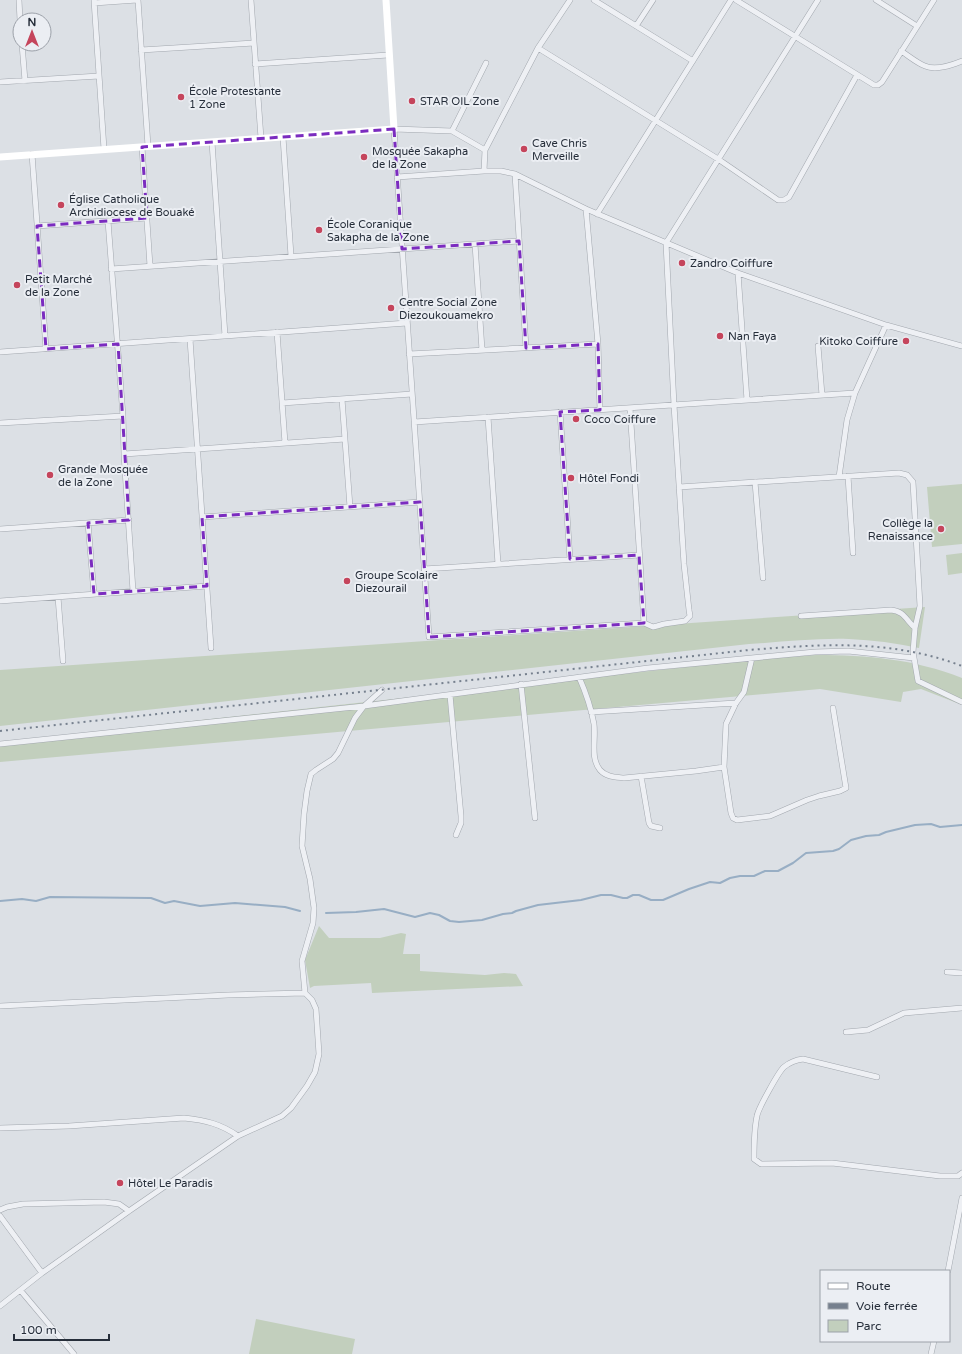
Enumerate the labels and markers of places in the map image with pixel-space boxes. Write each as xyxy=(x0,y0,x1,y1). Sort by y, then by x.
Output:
place label: École Protestante 1 Zone xyxy=(189,84,281,111)
marker: École Protestante 1 Zone xyxy=(176,92,186,102)
place label: STAR OIL Zone xyxy=(420,95,499,108)
marker: STAR OIL Zone xyxy=(407,96,417,106)
place label: Cave Chris Merveille xyxy=(532,137,587,163)
marker: Cave Chris Merveille xyxy=(519,144,529,154)
place label: Mosquée Sakapha de la Zone xyxy=(372,145,468,171)
marker: Mosquée Sakapha de la Zone xyxy=(359,152,369,162)
place label: Église Catholique Archidiocese de Bouaké xyxy=(69,192,195,219)
marker: Église Catholique Archidiocese de Bouaké xyxy=(56,200,66,210)
place label: École Coranique Sakapha de la Zone xyxy=(327,217,429,244)
marker: École Coranique Sakapha de la Zone xyxy=(314,225,324,235)
place label: Zandro Coiffure xyxy=(690,257,773,270)
marker: Zandro Coiffure xyxy=(677,258,687,268)
place label: Petit Marché de la Zone xyxy=(25,273,92,299)
marker: Petit Marché de la Zone xyxy=(12,280,22,290)
place label: Centre Social Zone Diezoukouamekro xyxy=(399,296,497,322)
marker: Centre Social Zone Diezoukouamekro xyxy=(386,303,396,313)
place label: Nan Faya xyxy=(728,330,777,343)
marker: Nan Faya xyxy=(715,331,725,341)
place label: Kitoko Coiffure xyxy=(819,335,898,348)
marker: Kitoko Coiffure xyxy=(901,336,911,346)
place label: Coco Coiffure xyxy=(584,413,656,426)
marker: Coco Coiffure xyxy=(571,414,581,424)
place label: Grande Mosquée de la Zone xyxy=(58,463,148,489)
marker: Grande Mosquée de la Zone xyxy=(45,470,55,480)
place label: Hôtel Fondi xyxy=(579,472,639,485)
marker: Hôtel Fondi xyxy=(566,473,576,483)
place label: Collège la Renaissance xyxy=(868,517,933,543)
marker: Collège la Renaissance xyxy=(936,524,946,534)
place label: Groupe Scolaire Diezourail xyxy=(355,569,438,595)
marker: Groupe Scolaire Diezourail xyxy=(342,576,352,586)
place label: Hôtel Le Paradis xyxy=(128,1177,213,1190)
marker: Hôtel Le Paradis xyxy=(115,1178,125,1188)

